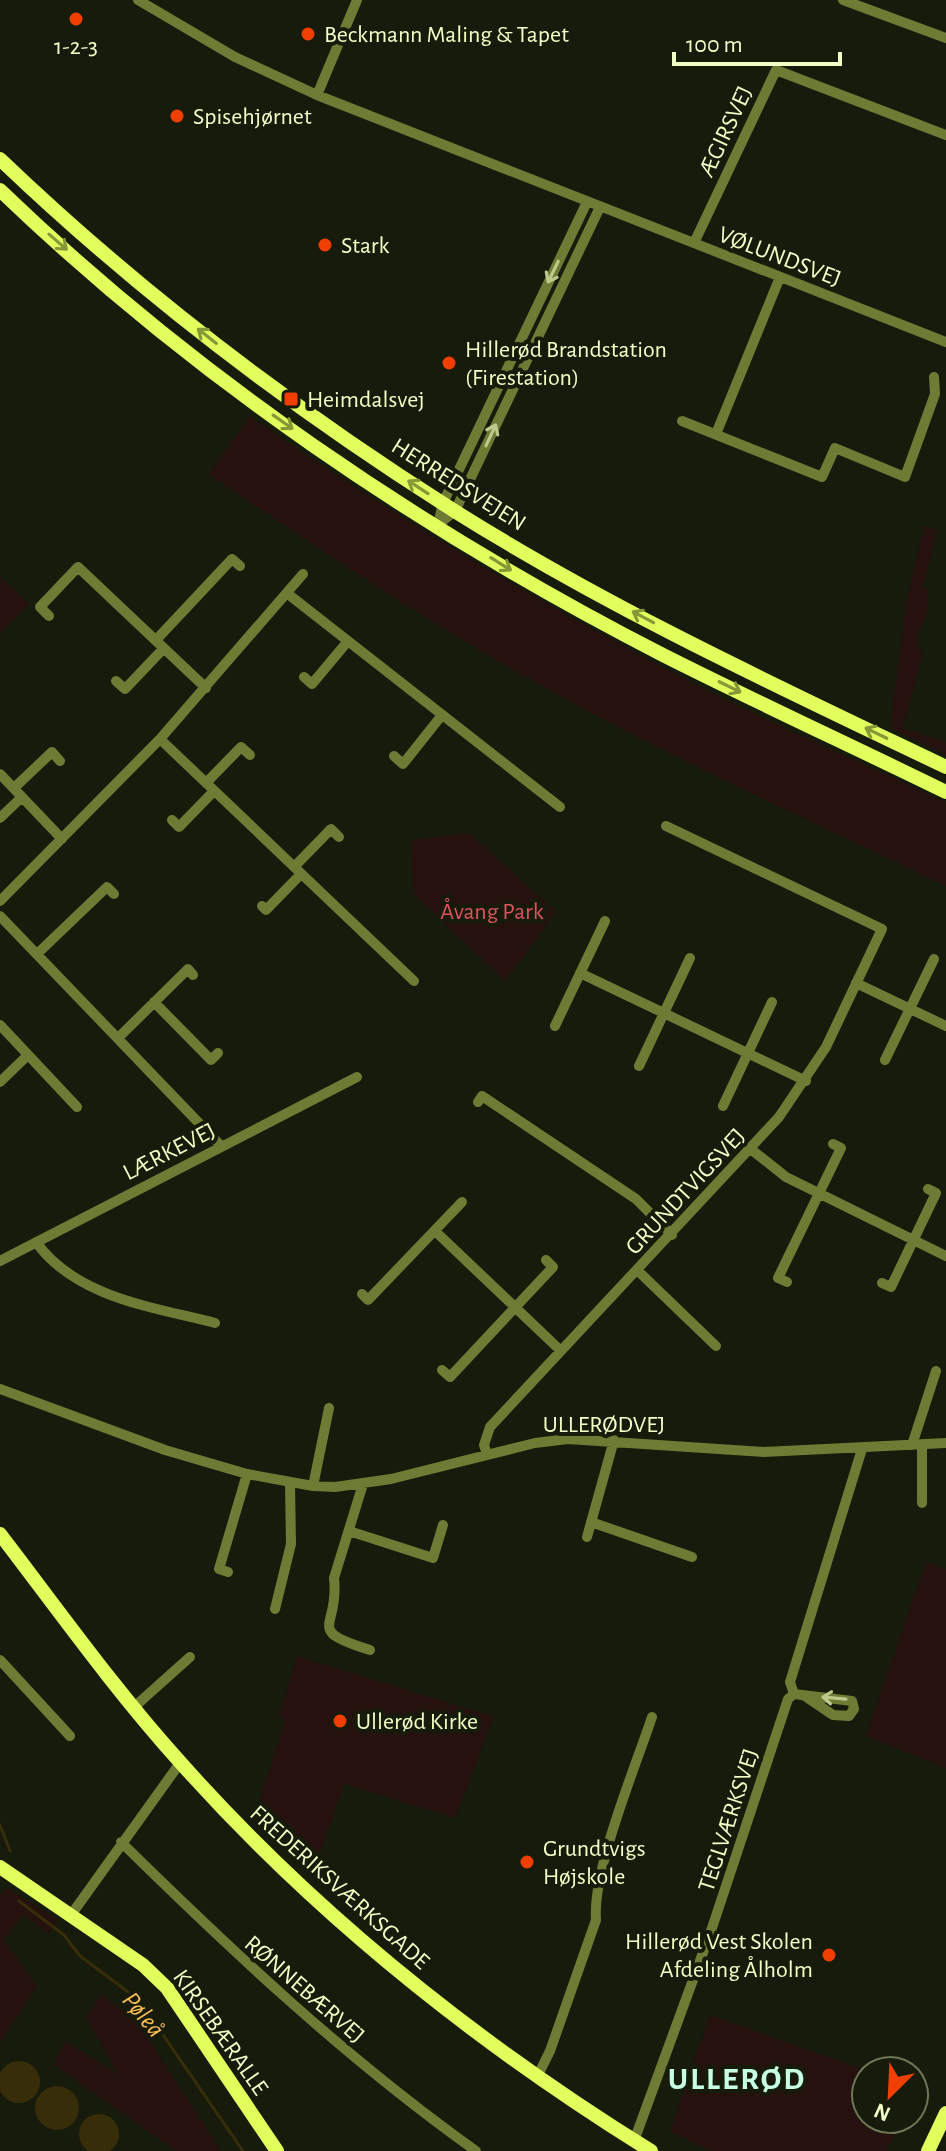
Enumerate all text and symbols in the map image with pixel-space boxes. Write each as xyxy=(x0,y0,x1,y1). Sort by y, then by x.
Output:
marker: 1-2-3 xyxy=(67,10,85,28)
scale bar xyxy=(674,16,840,66)
place label: Beckmann Maling & Tapet xyxy=(324,23,569,47)
marker: Beckmann Maling & Tapet xyxy=(299,25,317,43)
text: 100 m xyxy=(686,33,743,57)
place label: 1-2-3 xyxy=(54,35,98,59)
street label: ÆGIRSVEJ xyxy=(694,82,757,181)
place label: Spisehjørnet xyxy=(193,105,312,129)
marker: Spisehjørnet xyxy=(168,107,186,125)
street label: VØLUNDSVEJ xyxy=(715,223,844,291)
one-way arrow xyxy=(48,233,68,251)
place label: Stark xyxy=(341,234,390,258)
marker: Stark xyxy=(316,236,334,254)
one-way arrow xyxy=(545,260,560,284)
one-way arrow xyxy=(197,327,218,344)
place label: Hillerød Brandstation (Firestation) xyxy=(465,338,667,390)
marker: Hillerød Brandstation (Firestation) xyxy=(440,354,458,372)
place label: Heimdalsvej xyxy=(307,388,425,412)
marker: Heimdalsvej xyxy=(282,390,300,408)
one-way arrow xyxy=(272,414,294,430)
one-way arrow xyxy=(484,423,499,447)
street label: HERREDSVEJEN xyxy=(387,434,530,536)
one-way arrow xyxy=(408,478,430,495)
one-way arrow xyxy=(489,556,512,572)
one-way arrow xyxy=(632,609,655,625)
one-way arrow xyxy=(717,680,741,695)
one-way arrow xyxy=(864,725,888,740)
park label: Åvang Park xyxy=(440,898,544,924)
street label: LÆRKEVEJ xyxy=(119,1119,219,1185)
street label: GRUNDTVIGSVEJ xyxy=(621,1124,750,1259)
street label: ULLERØDVEJ xyxy=(543,1413,665,1437)
one-way arrow xyxy=(822,1690,848,1705)
place label: Ullerød Kirke xyxy=(356,1710,478,1734)
marker: Ullerød Kirke xyxy=(331,1712,349,1730)
street label: TEGLVÆRKSVEJ xyxy=(695,1746,763,1895)
street label: FREDERIKSVÆRKSGADE xyxy=(245,1801,434,1975)
place label: Grundtvigs Højskole xyxy=(543,1837,646,1889)
marker: Grundtvigs Højskole xyxy=(518,1853,536,1871)
place label: Hillerød Vest Skolen Afdeling Ålholm xyxy=(625,1930,813,1982)
street label: RØNNEBÆRVEJ xyxy=(240,1931,369,2048)
marker: Hillerød Vest Skolen Afdeling Ålholm xyxy=(820,1946,838,1964)
street label: KIRSEBÆRALLE xyxy=(168,1966,272,2100)
water label: Pøleå xyxy=(117,1987,169,2042)
north arrow xyxy=(850,2055,930,2135)
district label: ULLERØD xyxy=(668,2063,806,2095)
text: N xyxy=(871,2099,894,2126)

